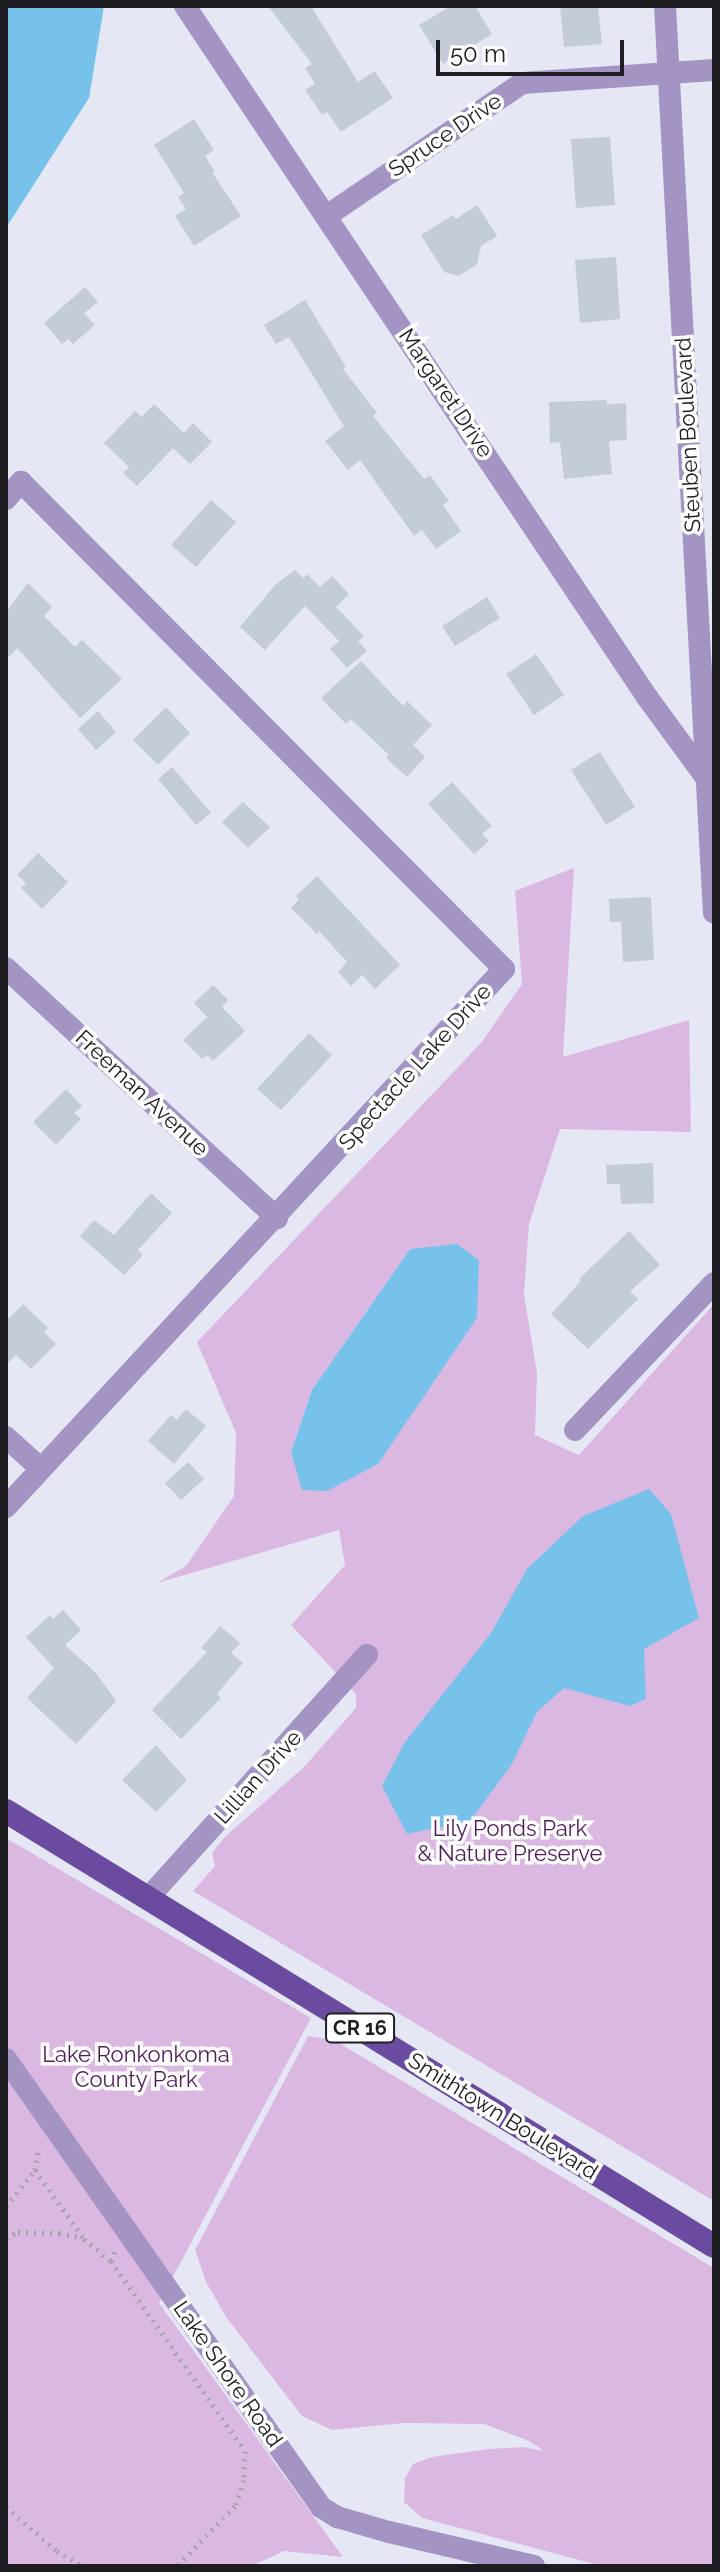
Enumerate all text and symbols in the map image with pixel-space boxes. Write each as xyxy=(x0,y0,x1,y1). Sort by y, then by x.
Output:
scale bar xyxy=(440,24,628,74)
text: 50 m xyxy=(450,39,506,68)
street label: Spruce Drive xyxy=(383,88,507,182)
street label: Margaret Drive xyxy=(393,324,499,462)
street label: Steuben Boulevard xyxy=(670,337,706,533)
street label: Spectacle Lake Drive xyxy=(333,978,497,1156)
street label: Freeman Avenue xyxy=(70,1024,214,1162)
street label: Lillian Drive xyxy=(209,1725,307,1829)
park label: Lily Ponds Park & Nature Preserve xyxy=(418,1815,602,1866)
road number: CR 16 xyxy=(324,2012,396,2044)
park label: Lake Ronkonkoma County Park xyxy=(42,2041,230,2092)
street label: Smithtown Boulevard xyxy=(403,2047,603,2185)
street label: Lake Shore Road xyxy=(168,2296,288,2452)

